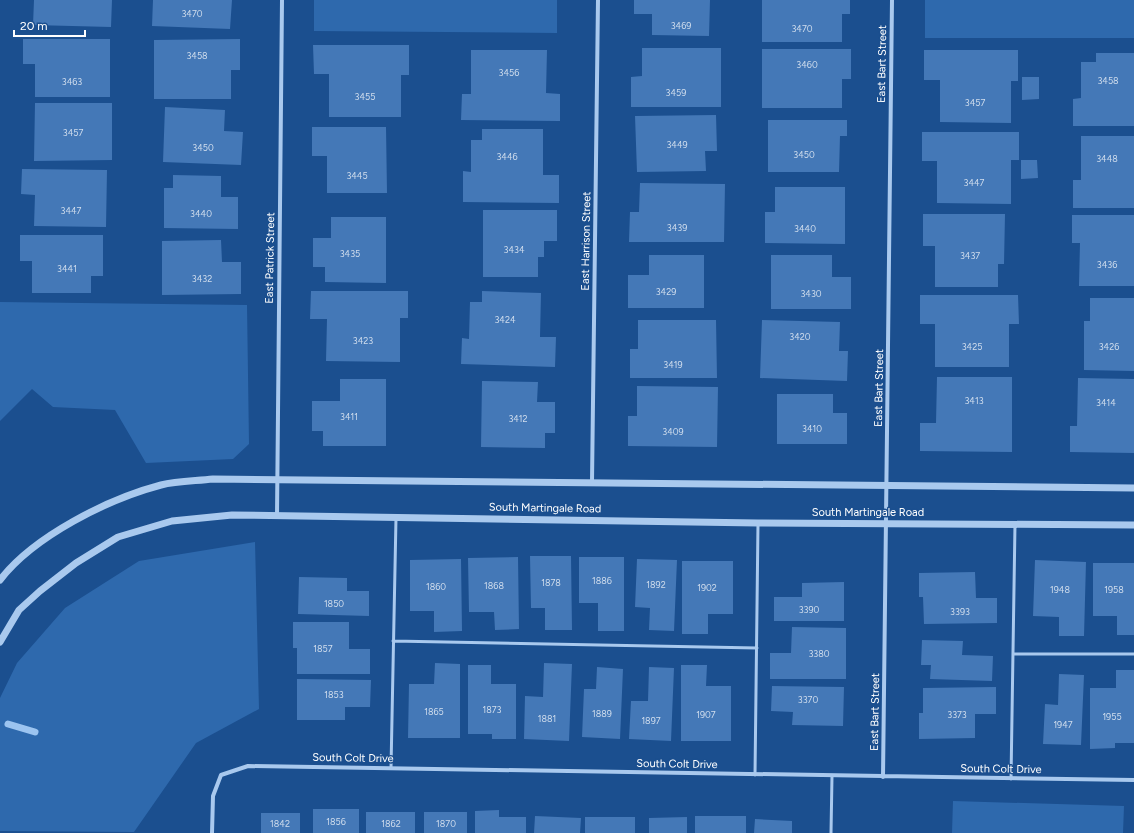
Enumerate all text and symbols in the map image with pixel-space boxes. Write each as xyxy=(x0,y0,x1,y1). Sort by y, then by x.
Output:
house number: 3470 xyxy=(181,8,203,19)
scale bar xyxy=(14,12,85,38)
text: 20 m xyxy=(20,19,48,33)
house number: 3469 xyxy=(671,20,691,31)
house number: 3470 xyxy=(791,23,813,34)
street label: East Bart Street xyxy=(875,25,889,103)
house number: 3458 xyxy=(186,50,208,61)
house number: 3460 xyxy=(796,59,818,70)
house number: 3456 xyxy=(499,67,519,78)
house number: 3458 xyxy=(1097,75,1119,86)
house number: 3463 xyxy=(62,76,82,87)
house number: 3459 xyxy=(666,87,686,98)
house number: 3455 xyxy=(355,91,375,102)
house number: 3457 xyxy=(965,97,985,108)
house number: 3457 xyxy=(63,127,83,138)
house number: 3449 xyxy=(666,139,688,150)
house number: 3450 xyxy=(192,142,214,153)
house number: 3450 xyxy=(793,149,815,160)
house number: 3446 xyxy=(496,151,518,162)
house number: 3448 xyxy=(1096,153,1118,164)
house number: 3445 xyxy=(346,170,368,181)
house number: 3447 xyxy=(964,177,985,188)
street label: East Harrison Street xyxy=(579,191,593,291)
house number: 3447 xyxy=(61,205,82,216)
house number: 3440 xyxy=(190,208,212,219)
street label: East Patrick Street xyxy=(263,212,277,304)
house number: 3439 xyxy=(667,222,687,233)
house number: 3440 xyxy=(794,223,816,234)
house number: 3434 xyxy=(504,244,525,255)
house number: 3435 xyxy=(340,248,360,259)
house number: 3437 xyxy=(960,250,980,261)
house number: 3436 xyxy=(1097,259,1117,270)
house number: 3441 xyxy=(57,263,77,274)
house number: 3432 xyxy=(192,273,212,284)
house number: 3429 xyxy=(656,286,676,297)
house number: 3430 xyxy=(800,288,822,299)
house number: 3424 xyxy=(494,314,516,325)
house number: 3420 xyxy=(789,331,811,342)
house number: 3423 xyxy=(353,335,373,346)
house number: 3425 xyxy=(962,341,982,352)
house number: 3426 xyxy=(1099,341,1119,352)
street label: East Bart Street xyxy=(872,349,886,427)
house number: 3419 xyxy=(663,359,683,370)
house number: 3413 xyxy=(964,395,984,406)
house number: 3414 xyxy=(1096,397,1116,408)
house number: 3411 xyxy=(340,411,358,422)
house number: 3412 xyxy=(508,413,528,424)
house number: 3410 xyxy=(802,423,822,434)
house number: 3409 xyxy=(662,426,684,437)
street label: South Martingale Road xyxy=(489,501,601,515)
street label: South Martingale Road xyxy=(812,506,924,519)
house number: 1886 xyxy=(592,575,612,586)
house number: 1878 xyxy=(541,577,561,588)
house number: 1892 xyxy=(646,579,666,590)
house number: 1868 xyxy=(484,580,504,591)
house number: 1860 xyxy=(426,581,446,592)
house number: 1902 xyxy=(697,582,717,593)
house number: 1948 xyxy=(1050,584,1070,595)
house number: 1958 xyxy=(1104,584,1124,595)
house number: 1850 xyxy=(324,598,344,609)
house number: 3390 xyxy=(799,604,820,615)
house number: 3393 xyxy=(950,606,970,617)
house number: 1857 xyxy=(313,643,333,654)
house number: 3380 xyxy=(808,648,830,659)
street label: East Bart Street xyxy=(868,673,882,751)
house number: 1853 xyxy=(324,689,344,700)
house number: 3370 xyxy=(798,694,818,705)
house number: 1873 xyxy=(483,704,502,715)
house number: 1865 xyxy=(424,706,444,717)
house number: 1889 xyxy=(592,708,612,719)
house number: 1907 xyxy=(696,709,716,720)
house number: 3373 xyxy=(947,709,967,720)
house number: 1955 xyxy=(1102,711,1122,722)
house number: 1881 xyxy=(538,713,556,724)
house number: 1897 xyxy=(641,715,661,726)
house number: 1947 xyxy=(1053,719,1073,730)
street label: South Colt Drive xyxy=(312,751,394,765)
street label: South Colt Drive xyxy=(636,757,718,771)
street label: South Colt Drive xyxy=(960,762,1042,776)
house number: 1856 xyxy=(326,816,346,827)
house number: 1842 xyxy=(270,818,290,829)
house number: 1862 xyxy=(381,818,401,829)
house number: 1870 xyxy=(436,818,456,829)

